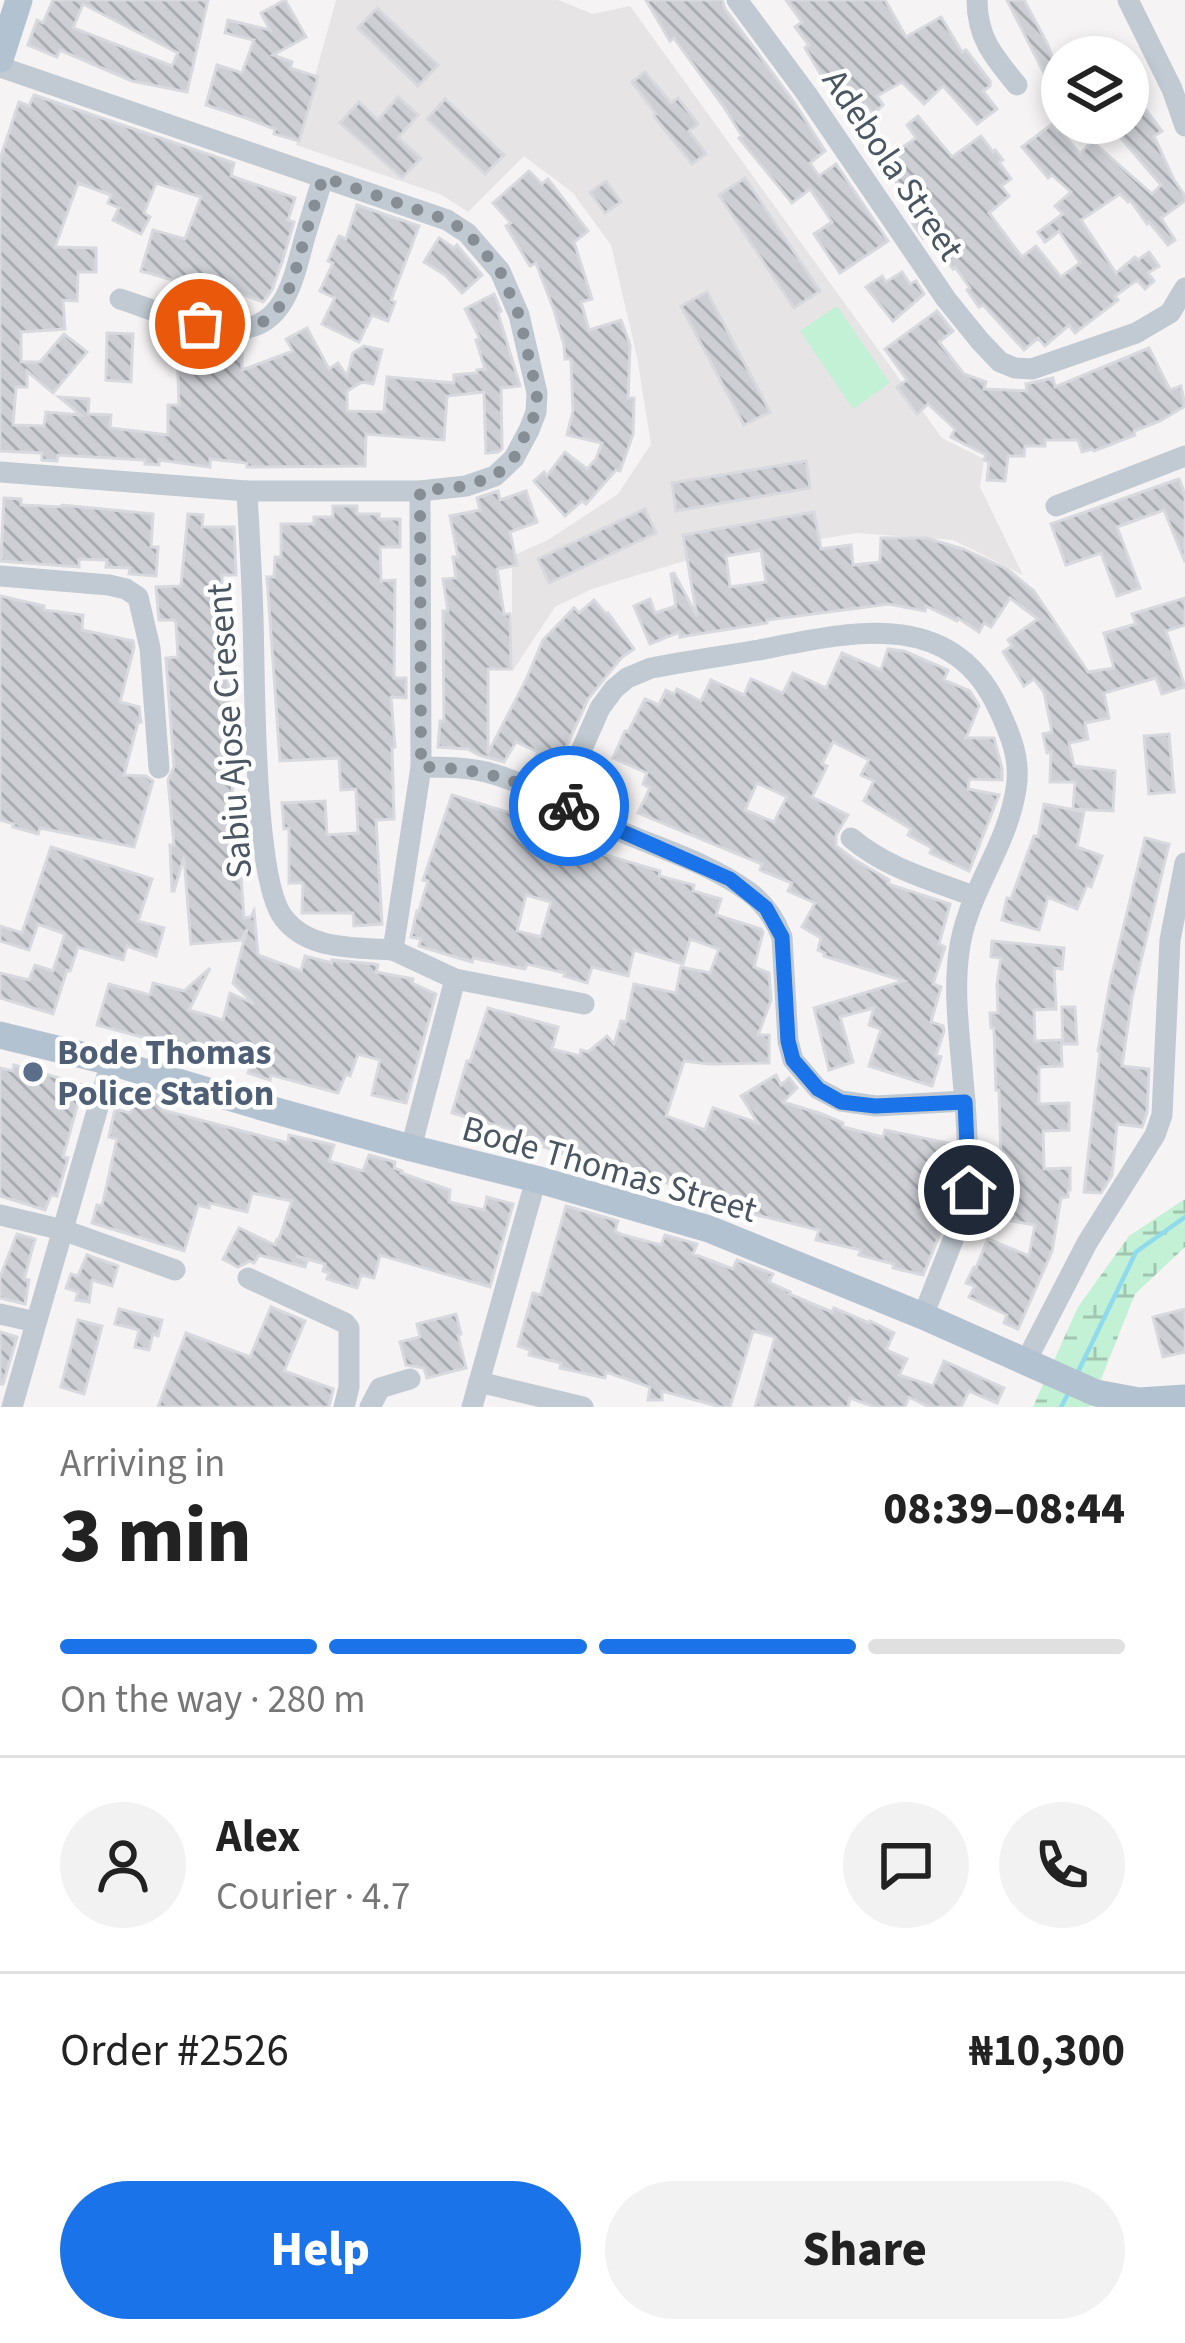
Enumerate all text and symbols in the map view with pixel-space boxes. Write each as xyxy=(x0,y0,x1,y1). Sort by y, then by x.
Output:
map controls xyxy=(1041,36,1149,144)
button: layers xyxy=(1041,36,1149,144)
street label: Adebola Street xyxy=(810,59,976,271)
pin xyxy=(149,273,251,375)
icon: bag xyxy=(167,291,233,357)
street label: Sabiu Ajose Cresent xyxy=(194,581,265,880)
courier xyxy=(509,746,629,866)
icon: bike xyxy=(536,773,602,839)
place label: Bode Thomas Police Station xyxy=(57,1027,274,1119)
marker: Bode Thomas Police Station xyxy=(20,1059,46,1085)
street label: Bode Thomas Street xyxy=(456,1103,763,1236)
pin xyxy=(918,1139,1020,1241)
icon: home xyxy=(936,1157,1002,1223)
text: Arriving in xyxy=(60,1436,225,1492)
text: 08:39–08:44 xyxy=(883,1477,1125,1541)
text: 3 min xyxy=(60,1481,252,1592)
text: On the way · 280 m xyxy=(60,1672,366,1728)
button: person xyxy=(60,1802,186,1928)
button: chat xyxy=(843,1802,969,1928)
button: phone xyxy=(999,1802,1125,1928)
text: Alex xyxy=(216,1805,300,1869)
text: Courier · 4.7 xyxy=(216,1869,410,1925)
text: Order #2526 xyxy=(60,2019,289,2083)
text: ₦10,300 xyxy=(969,2019,1125,2083)
button: Help xyxy=(60,2181,581,2319)
button: Share xyxy=(605,2181,1125,2319)

